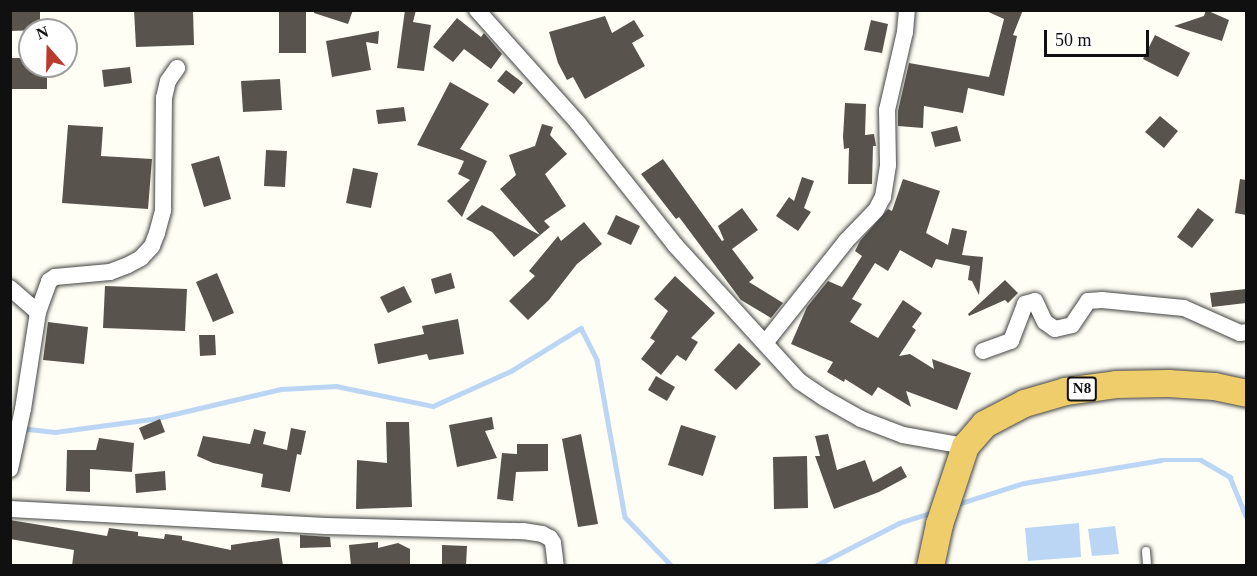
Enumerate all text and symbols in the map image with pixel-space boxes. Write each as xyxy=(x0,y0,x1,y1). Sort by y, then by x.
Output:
north arrow xyxy=(18,18,78,78)
scale bar xyxy=(1047,18,1152,56)
text: N xyxy=(34,23,51,42)
text: 50 m xyxy=(1055,30,1092,50)
road number: N8 xyxy=(1066,377,1098,401)

